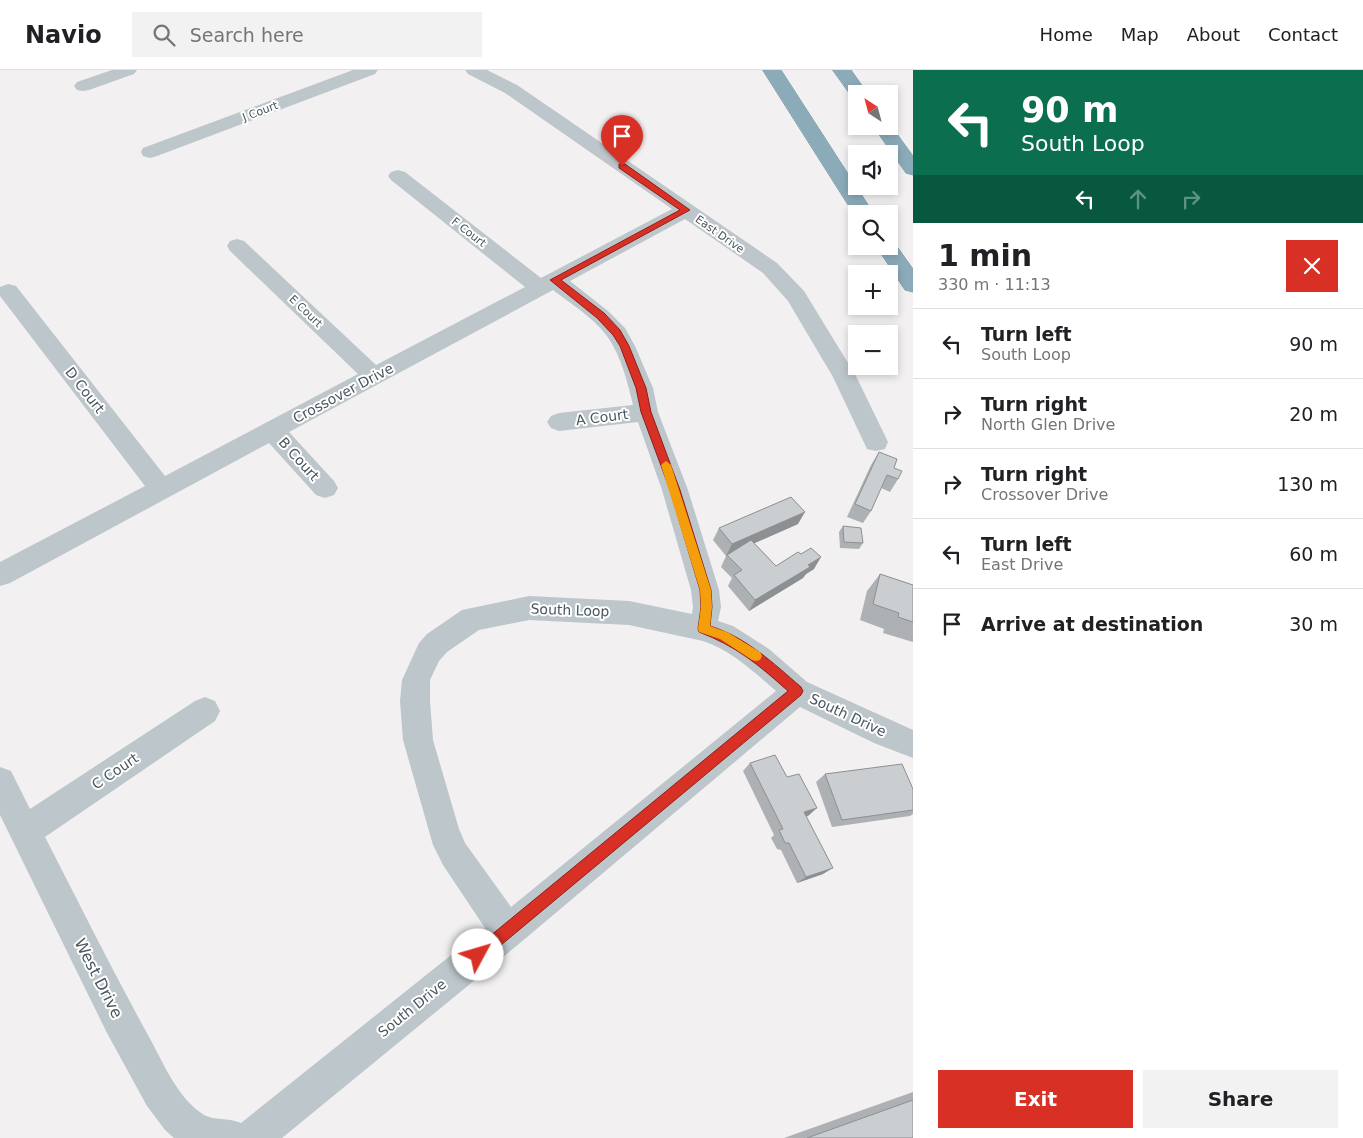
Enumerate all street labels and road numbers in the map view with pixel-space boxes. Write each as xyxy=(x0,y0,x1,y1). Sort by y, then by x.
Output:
street label: J Court xyxy=(240,99,280,125)
street label: East Drive xyxy=(693,213,747,256)
street label: F Court xyxy=(449,215,489,250)
street label: E Court xyxy=(287,293,325,331)
street label: Crossover Drive xyxy=(290,360,396,426)
street label: D Court xyxy=(62,364,108,416)
street label: A Court xyxy=(575,406,630,428)
street label: B Court xyxy=(275,434,323,484)
street label: South Loop xyxy=(530,601,610,619)
street label: South Drive xyxy=(807,690,889,740)
street label: C Court xyxy=(89,749,142,792)
street label: West Drive xyxy=(70,935,127,1021)
street label: South Drive xyxy=(375,976,449,1040)

